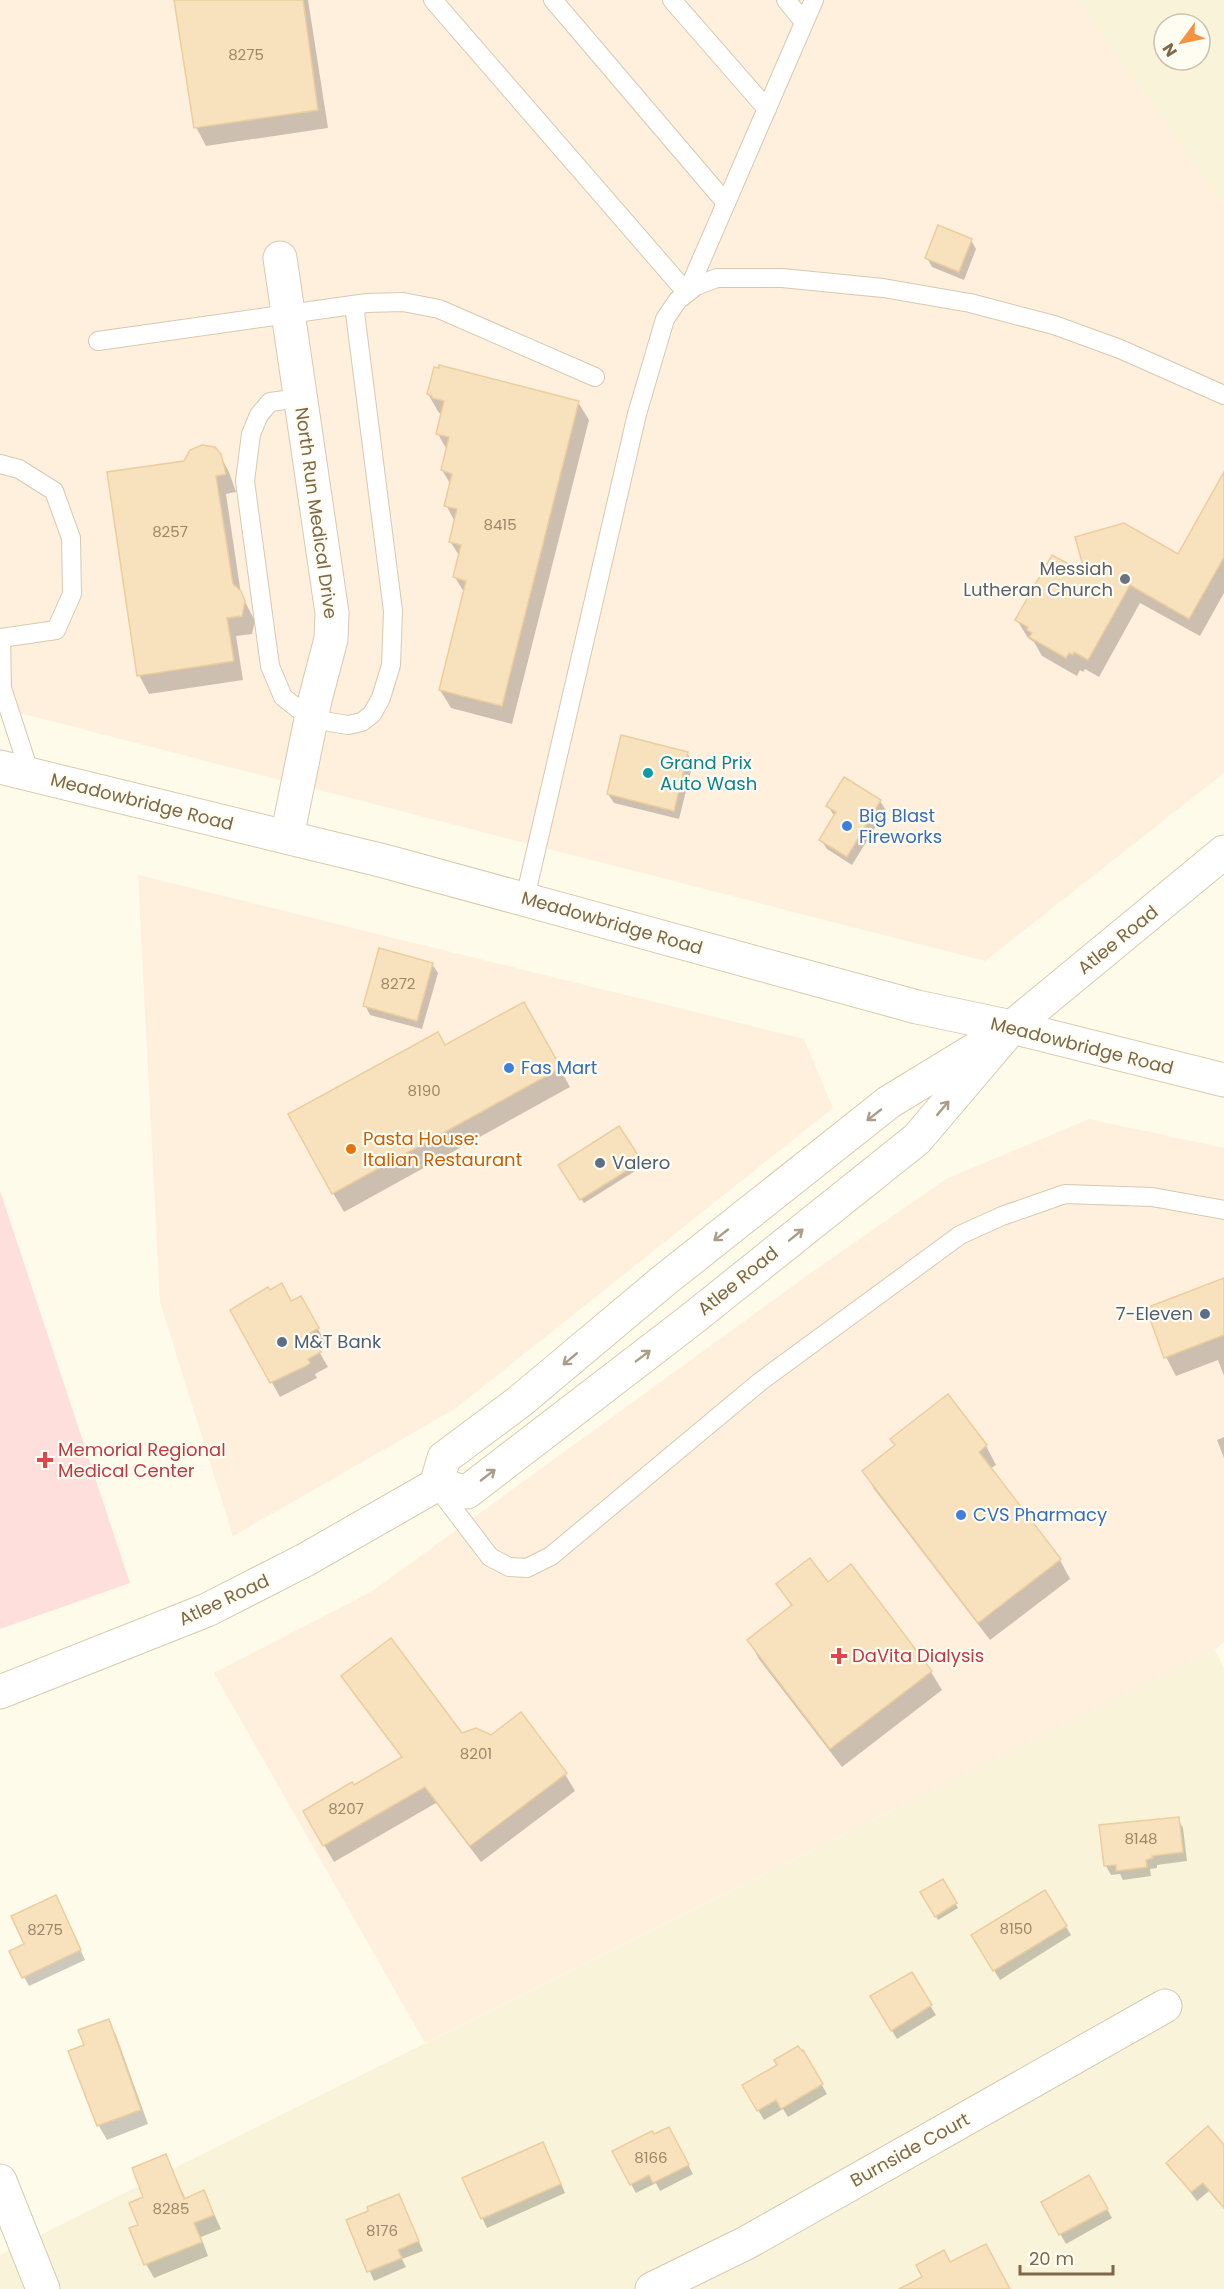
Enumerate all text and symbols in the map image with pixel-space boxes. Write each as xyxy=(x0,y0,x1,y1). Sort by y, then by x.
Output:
north arrow xyxy=(1152,12,1212,72)
text: N xyxy=(1157,39,1183,61)
house number: 8275 xyxy=(228,44,264,65)
street label: North Run Medical Drive xyxy=(289,406,344,620)
house number: 8415 xyxy=(483,514,517,535)
house number: 8257 xyxy=(152,521,188,542)
place label: Messiah Lutheran Church xyxy=(963,556,1113,602)
marker: Messiah Lutheran Church xyxy=(1118,572,1132,586)
place label: Grand Prix Auto Wash xyxy=(660,750,757,796)
marker: Grand Prix Auto Wash xyxy=(641,766,655,780)
street label: Meadowbridge Road xyxy=(48,767,236,836)
place label: Big Blast Fireworks xyxy=(859,803,942,849)
marker: Big Blast Fireworks xyxy=(840,819,854,833)
street label: Meadowbridge Road xyxy=(518,885,706,960)
street label: Atlee Road xyxy=(1072,899,1163,980)
house number: 8272 xyxy=(381,973,415,994)
street label: Meadowbridge Road xyxy=(988,1011,1176,1080)
place label: Fas Mart xyxy=(521,1055,597,1080)
marker: Fas Mart xyxy=(502,1061,516,1075)
house number: 8190 xyxy=(407,1080,441,1101)
one-way arrow xyxy=(936,1101,950,1116)
one-way arrow xyxy=(866,1108,882,1121)
place label: Pasta House: Italian Restaurant xyxy=(363,1126,522,1172)
marker: Pasta House: Italian Restaurant xyxy=(344,1142,358,1156)
place label: Valero xyxy=(612,1150,670,1175)
marker: Valero xyxy=(593,1156,607,1170)
one-way arrow xyxy=(713,1229,729,1242)
one-way arrow xyxy=(787,1229,803,1242)
street label: Atlee Road xyxy=(692,1240,783,1321)
place label: 7-Eleven xyxy=(1116,1301,1193,1326)
marker: 7-Eleven xyxy=(1198,1307,1212,1321)
place label: M&T Bank xyxy=(294,1329,382,1354)
marker: M&T Bank xyxy=(275,1335,289,1349)
one-way arrow xyxy=(635,1350,651,1363)
one-way arrow xyxy=(562,1353,578,1366)
place label: Memorial Regional Medical Center xyxy=(58,1437,226,1483)
marker: Memorial Regional Medical Center xyxy=(36,1451,54,1469)
one-way arrow xyxy=(480,1469,496,1482)
place label: CVS Pharmacy xyxy=(973,1502,1107,1527)
marker: CVS Pharmacy xyxy=(954,1508,968,1522)
street label: Atlee Road xyxy=(175,1568,273,1631)
place label: DaVita Dialysis xyxy=(852,1643,984,1668)
marker: DaVita Dialysis xyxy=(830,1647,848,1665)
house number: 8201 xyxy=(460,1743,492,1764)
house number: 8207 xyxy=(328,1798,364,1819)
house number: 8148 xyxy=(1124,1828,1158,1849)
house number: 8150 xyxy=(999,1918,1033,1939)
house number: 8275 xyxy=(27,1919,63,1940)
street label: Burnside Court xyxy=(846,2106,974,2193)
house number: 8166 xyxy=(634,2147,668,2168)
house number: 8285 xyxy=(153,2198,189,2219)
house number: 8176 xyxy=(366,2220,398,2241)
scale bar xyxy=(1020,2238,1113,2276)
text: 20 m xyxy=(1029,2246,1074,2271)

